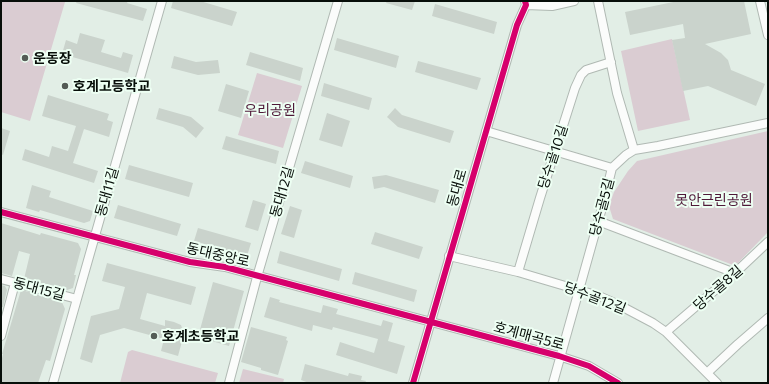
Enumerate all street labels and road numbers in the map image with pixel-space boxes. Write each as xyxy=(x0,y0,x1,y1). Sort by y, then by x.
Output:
street label: 당수골10길 xyxy=(535,123,571,191)
street label: 동대11길 xyxy=(92,165,122,219)
street label: 동대12길 xyxy=(267,165,297,219)
street label: 동대로 xyxy=(444,167,470,209)
street label: 당수골5길 xyxy=(586,176,618,238)
street label: 동대중앙로 xyxy=(185,240,251,270)
street label: 당수골8길 xyxy=(690,262,746,314)
street label: 동대15길 xyxy=(11,274,67,304)
street label: 당수골12길 xyxy=(562,278,628,318)
street label: 호계매곡5로 xyxy=(492,319,566,353)

